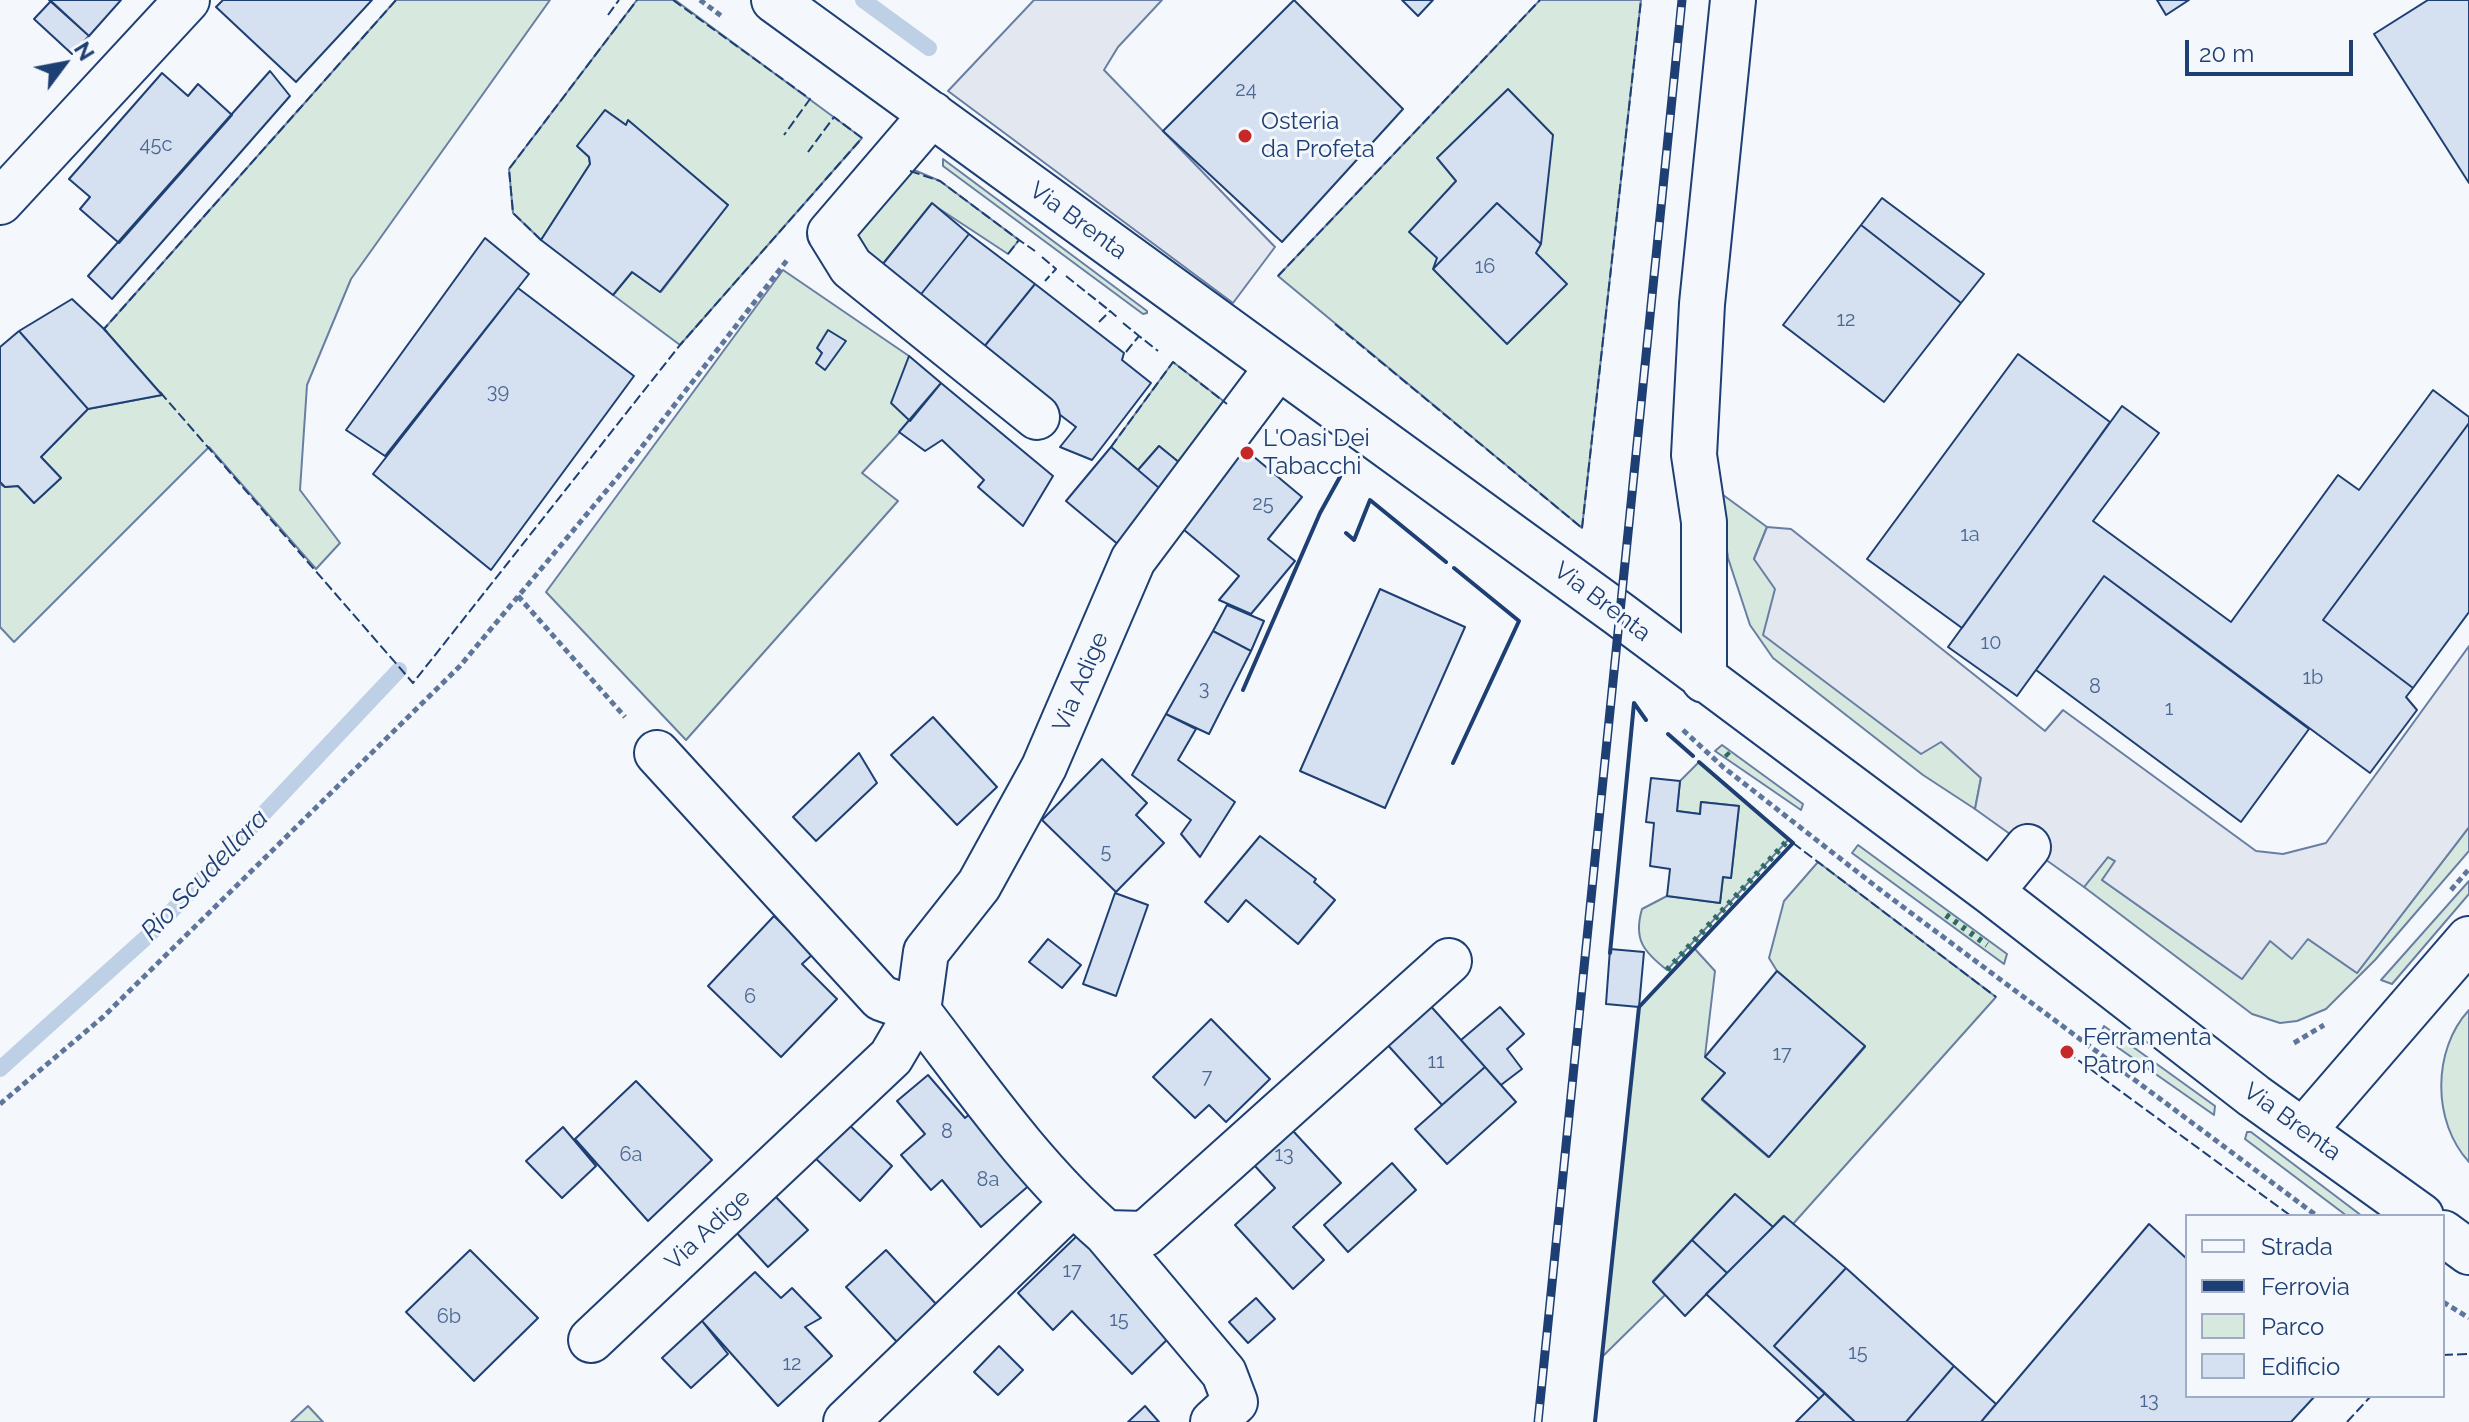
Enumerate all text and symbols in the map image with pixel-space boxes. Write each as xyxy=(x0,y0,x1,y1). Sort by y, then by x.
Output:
north arrow xyxy=(24,24,104,104)
scale bar xyxy=(2189,24,2357,74)
text: N xyxy=(69,37,100,65)
text: 20 m xyxy=(2199,39,2254,68)
house number: 24 xyxy=(1235,78,1257,102)
place label: Osteria da Profeta xyxy=(1261,108,1375,164)
marker: Osteria da Profeta xyxy=(1236,127,1254,145)
house number: 45c xyxy=(140,133,172,157)
street label: Via Brenta xyxy=(1023,176,1133,266)
house number: 16 xyxy=(1475,255,1495,279)
house number: 12 xyxy=(1837,308,1855,332)
house number: 39 xyxy=(487,380,509,404)
place label: L'Oasi Dei Tabacchi xyxy=(1263,425,1370,481)
marker: L'Oasi Dei Tabacchi xyxy=(1238,444,1256,462)
house number: 25 xyxy=(1252,492,1274,516)
house number: 1a xyxy=(1960,523,1980,547)
street label: Via Brenta xyxy=(1548,556,1656,648)
street label: Via Adige xyxy=(1047,628,1115,736)
house number: 10 xyxy=(1981,631,2001,655)
house number: 1b xyxy=(2303,666,2323,690)
house number: 8 xyxy=(2089,675,2101,699)
house number: 3 xyxy=(1199,677,1209,701)
house number: 1 xyxy=(2165,697,2173,721)
water label: Rio Scudellara xyxy=(135,803,275,947)
house number: 5 xyxy=(1101,840,1111,864)
house number: 6 xyxy=(744,985,756,1009)
place label: Ferramenta Patron xyxy=(2083,1024,2211,1080)
house number: 17 xyxy=(1772,1042,1792,1066)
marker: Ferramenta Patron xyxy=(2058,1043,2076,1061)
house number: 11 xyxy=(1427,1050,1445,1074)
house number: 7 xyxy=(1202,1065,1212,1089)
street label: Via Brenta xyxy=(2237,1077,2347,1167)
house number: 8 xyxy=(941,1120,953,1144)
house number: 6a xyxy=(620,1143,642,1167)
house number: 13 xyxy=(1274,1143,1294,1167)
house number: 8a xyxy=(977,1168,999,1192)
street label: Via Adige xyxy=(660,1183,756,1277)
legend xyxy=(2185,1214,2445,1398)
text: Strada xyxy=(2261,1232,2333,1261)
house number: 17 xyxy=(1062,1259,1082,1283)
text: Ferrovia xyxy=(2261,1272,2350,1301)
house number: 6b xyxy=(437,1305,461,1329)
house number: 15 xyxy=(1109,1308,1129,1332)
text: Parco xyxy=(2261,1312,2324,1341)
house number: 15 xyxy=(1848,1341,1868,1365)
house number: 12 xyxy=(783,1352,801,1376)
text: Edificio xyxy=(2261,1352,2340,1381)
house number: 13 xyxy=(2139,1389,2159,1413)

